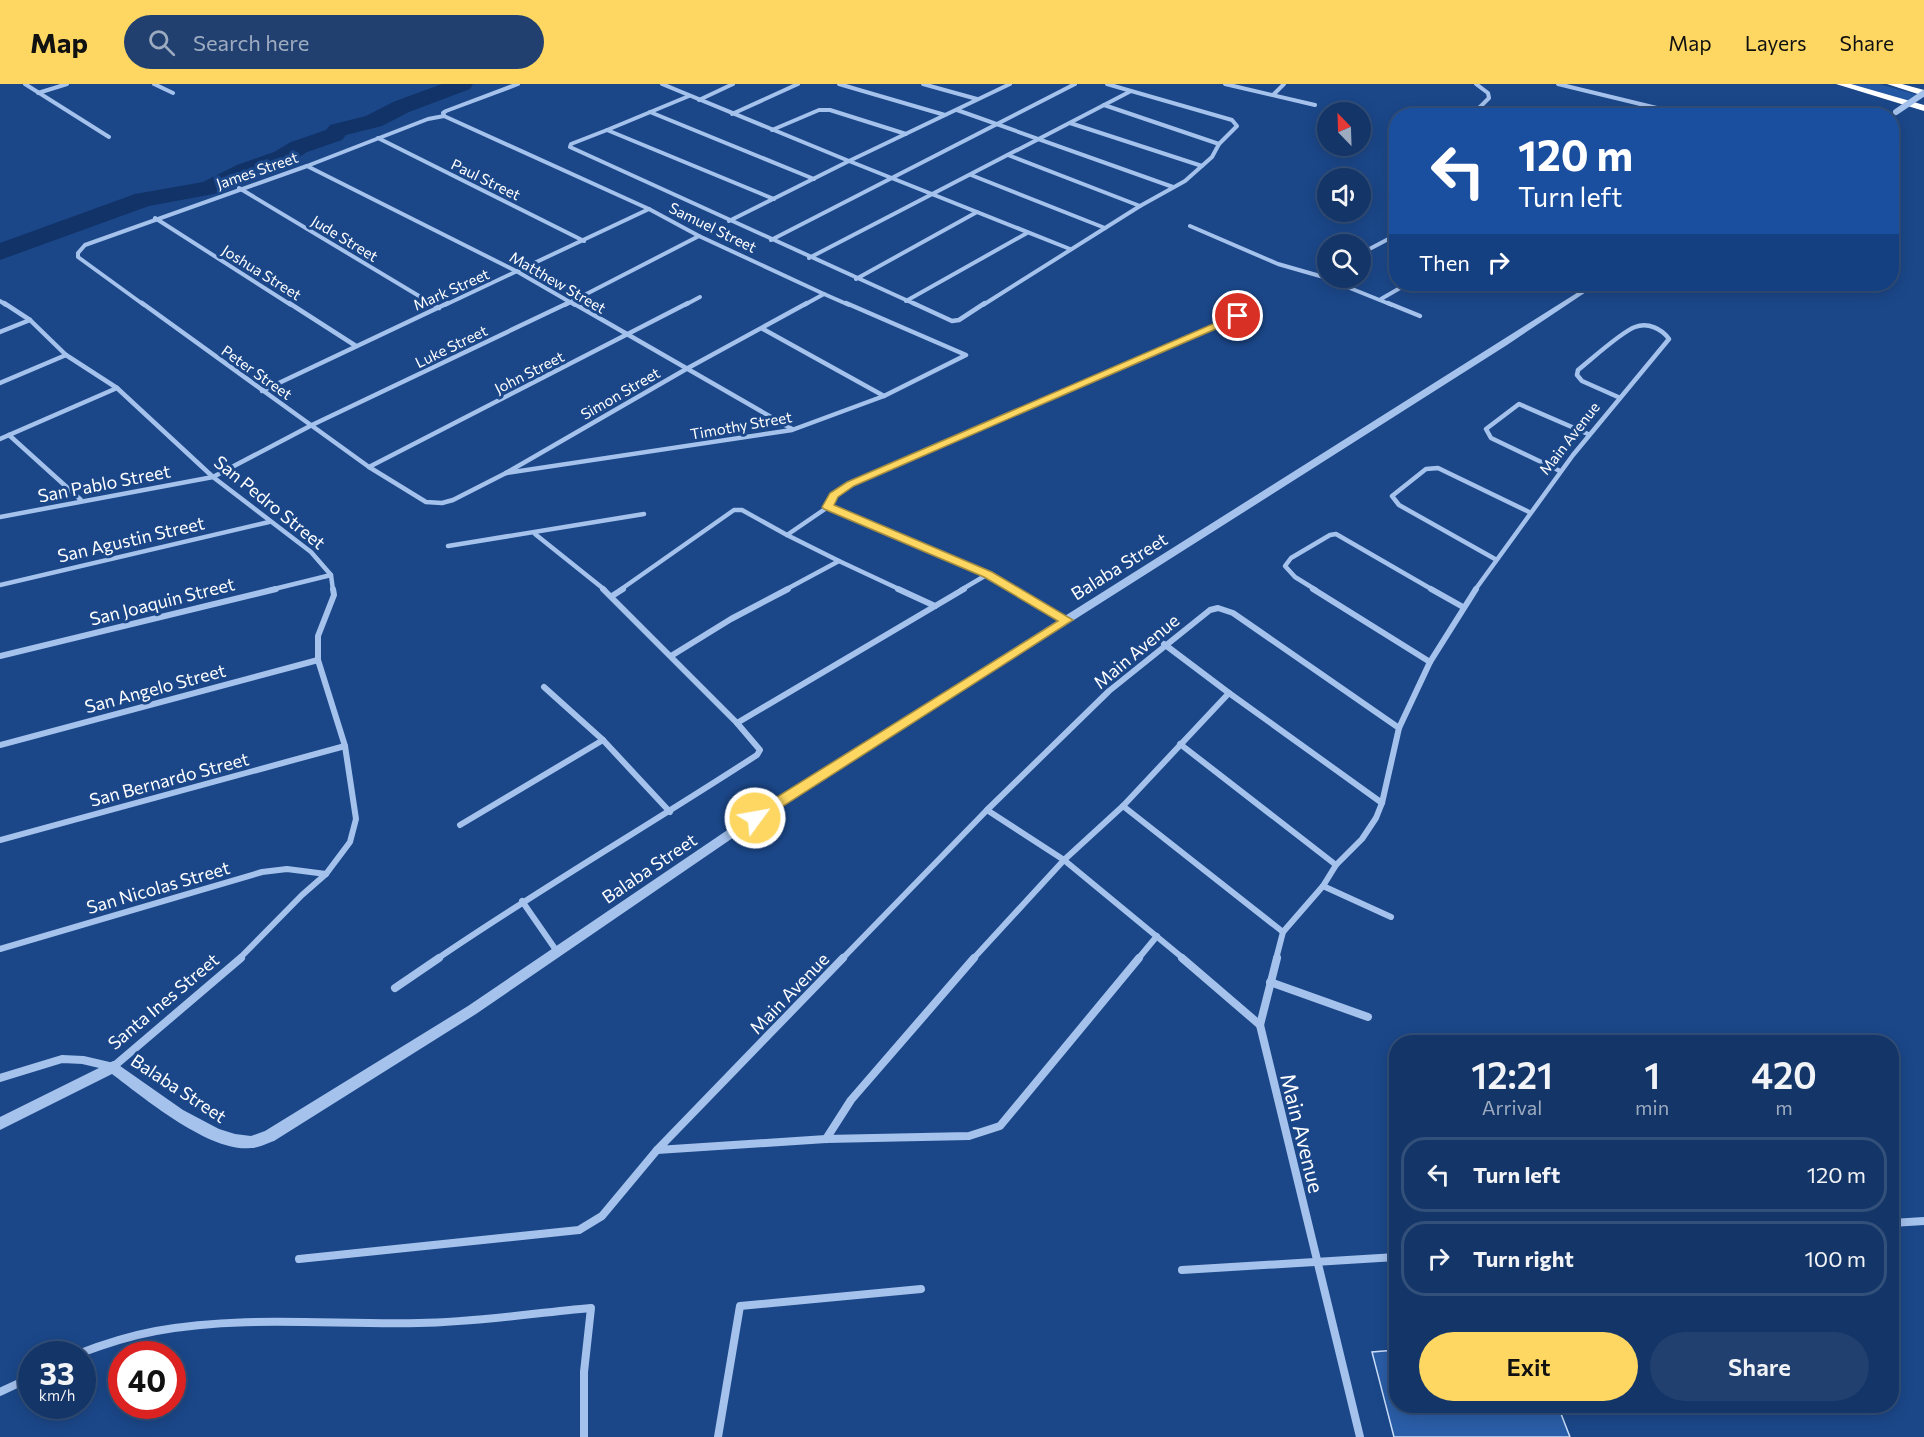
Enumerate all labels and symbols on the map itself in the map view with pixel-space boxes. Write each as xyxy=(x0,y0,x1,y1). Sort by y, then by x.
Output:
north arrow xyxy=(1317,102,1371,156)
street label: James Street xyxy=(214,148,300,192)
street label: Paul Street xyxy=(448,155,524,203)
street label: Samuel Street xyxy=(666,198,760,256)
street label: Jude Street xyxy=(308,211,382,265)
street label: Joshua Street xyxy=(219,240,305,304)
street label: Matthew Street xyxy=(507,247,609,317)
street label: Mark Street xyxy=(410,264,492,314)
pin xyxy=(1212,290,1263,341)
street label: Luke Street xyxy=(412,321,490,371)
street label: Peter Street xyxy=(218,341,296,403)
street label: John Street xyxy=(491,347,567,397)
street label: Simon Street xyxy=(577,363,663,423)
street label: Main Avenue xyxy=(1535,398,1603,478)
street label: Timothy Street xyxy=(689,407,793,443)
street label: San Pedro Street xyxy=(210,450,330,554)
street label: San Pablo Street xyxy=(36,459,172,507)
street label: San Agustin Street xyxy=(55,511,207,567)
street label: Balaba Street xyxy=(1067,528,1171,604)
street label: San Joaquin Street xyxy=(87,572,237,630)
street label: Main Avenue xyxy=(1089,609,1183,693)
street label: San Angelo Street xyxy=(82,659,228,717)
street label: San Bernardo Street xyxy=(87,747,251,811)
position arrow xyxy=(723,786,787,850)
street label: Balaba Street xyxy=(597,828,701,908)
street label: San Nicolas Street xyxy=(84,856,232,918)
street label: Santa Ines Street xyxy=(103,948,223,1054)
street label: Main Avenue xyxy=(745,948,833,1038)
street label: Balaba Street xyxy=(127,1049,231,1127)
street label: Main Avenue xyxy=(1276,1071,1330,1195)
speed limit sign: 40 xyxy=(108,1341,186,1419)

